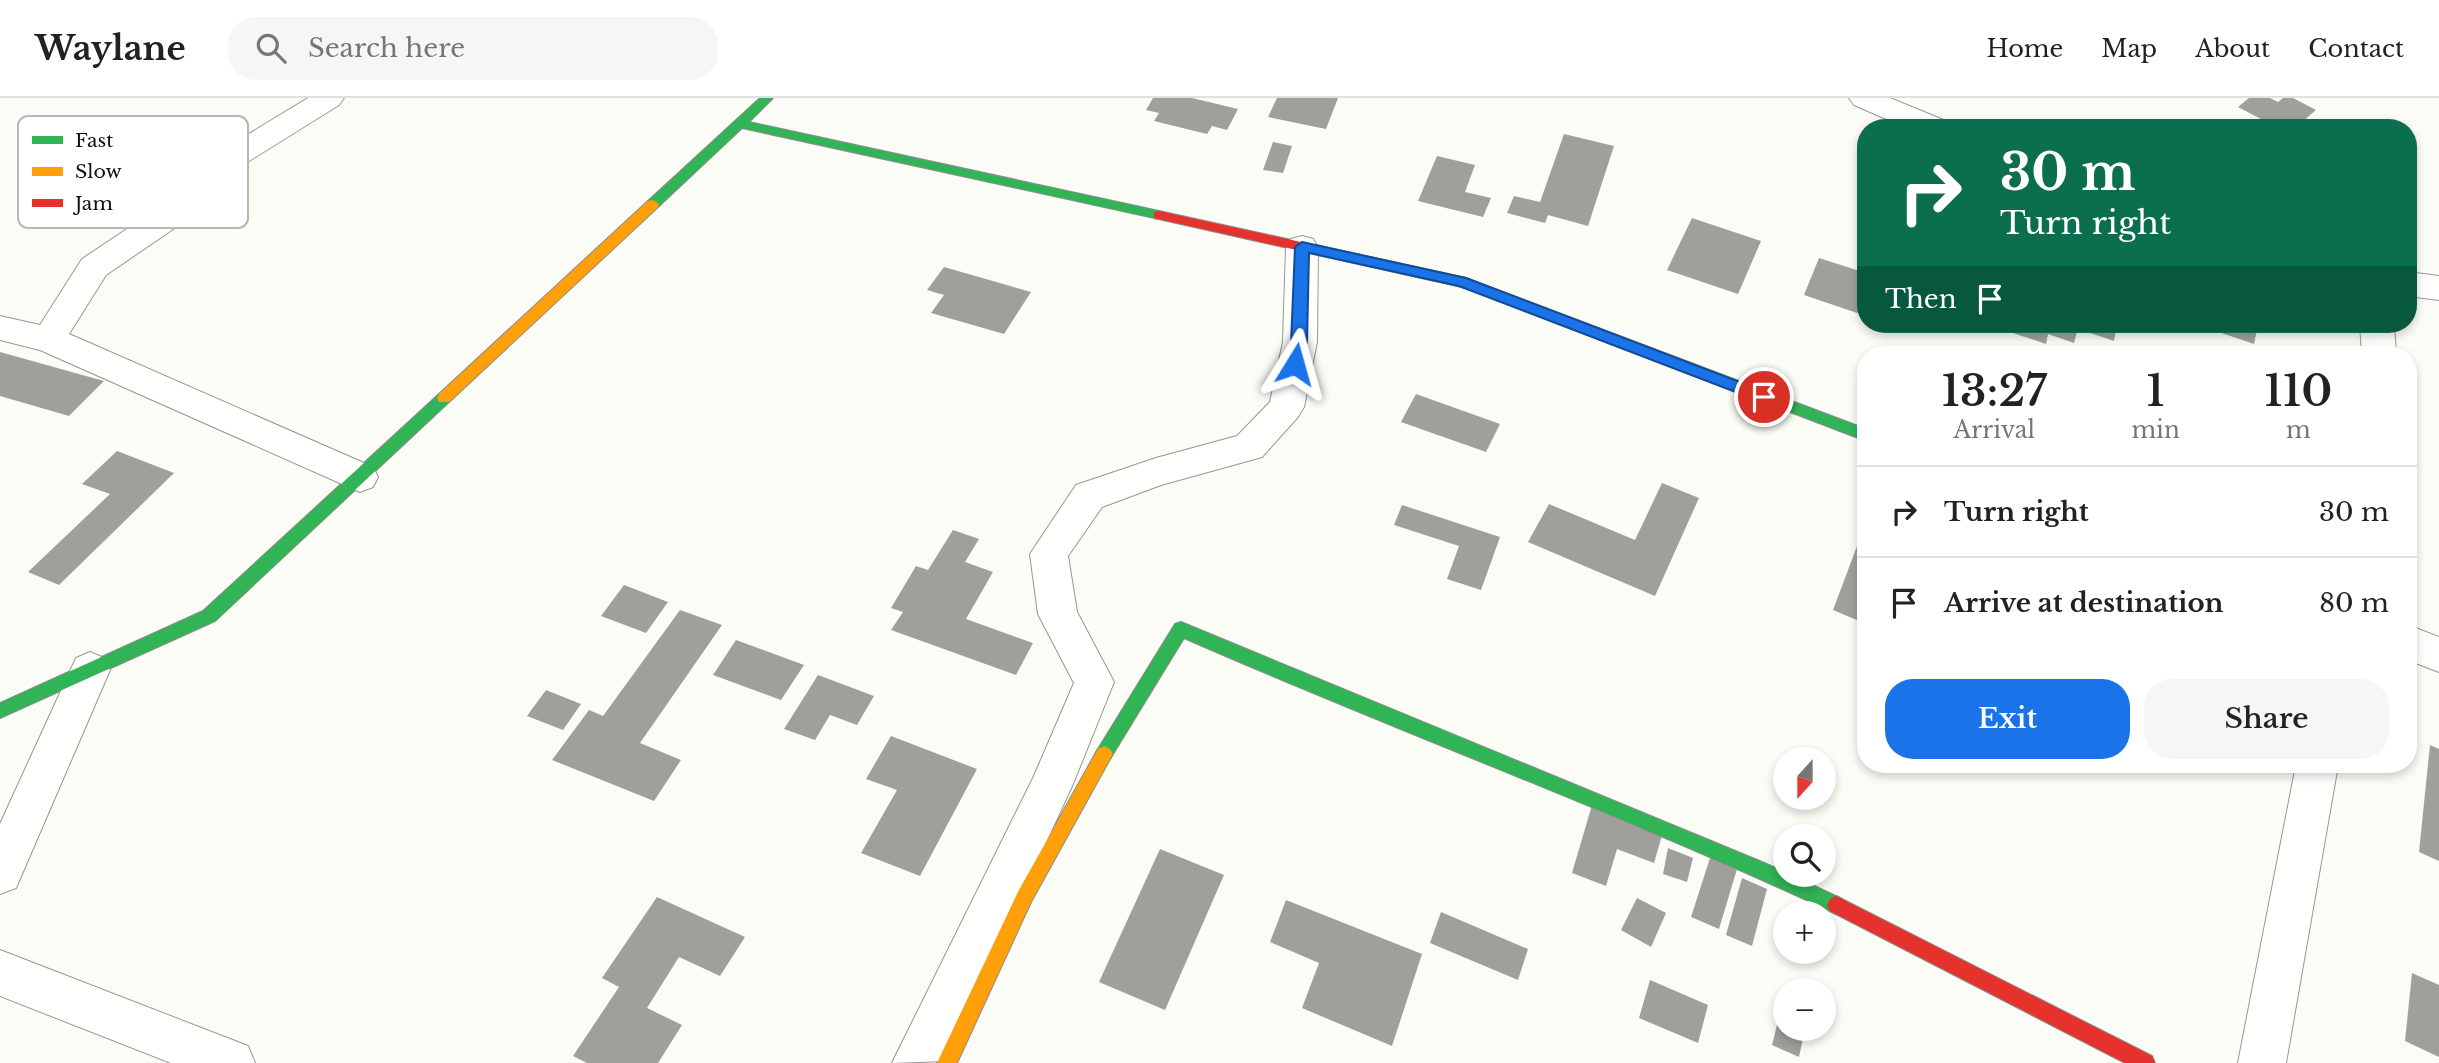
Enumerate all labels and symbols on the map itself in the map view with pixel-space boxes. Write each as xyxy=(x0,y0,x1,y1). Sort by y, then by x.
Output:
legend xyxy=(18,116,248,228)
text: Fast xyxy=(75,129,114,152)
text: Slow xyxy=(75,160,122,183)
text: Jam xyxy=(72,192,113,215)
position arrow xyxy=(1258,327,1332,401)
pin xyxy=(1734,367,1794,427)
north arrow xyxy=(1773,747,1836,810)

